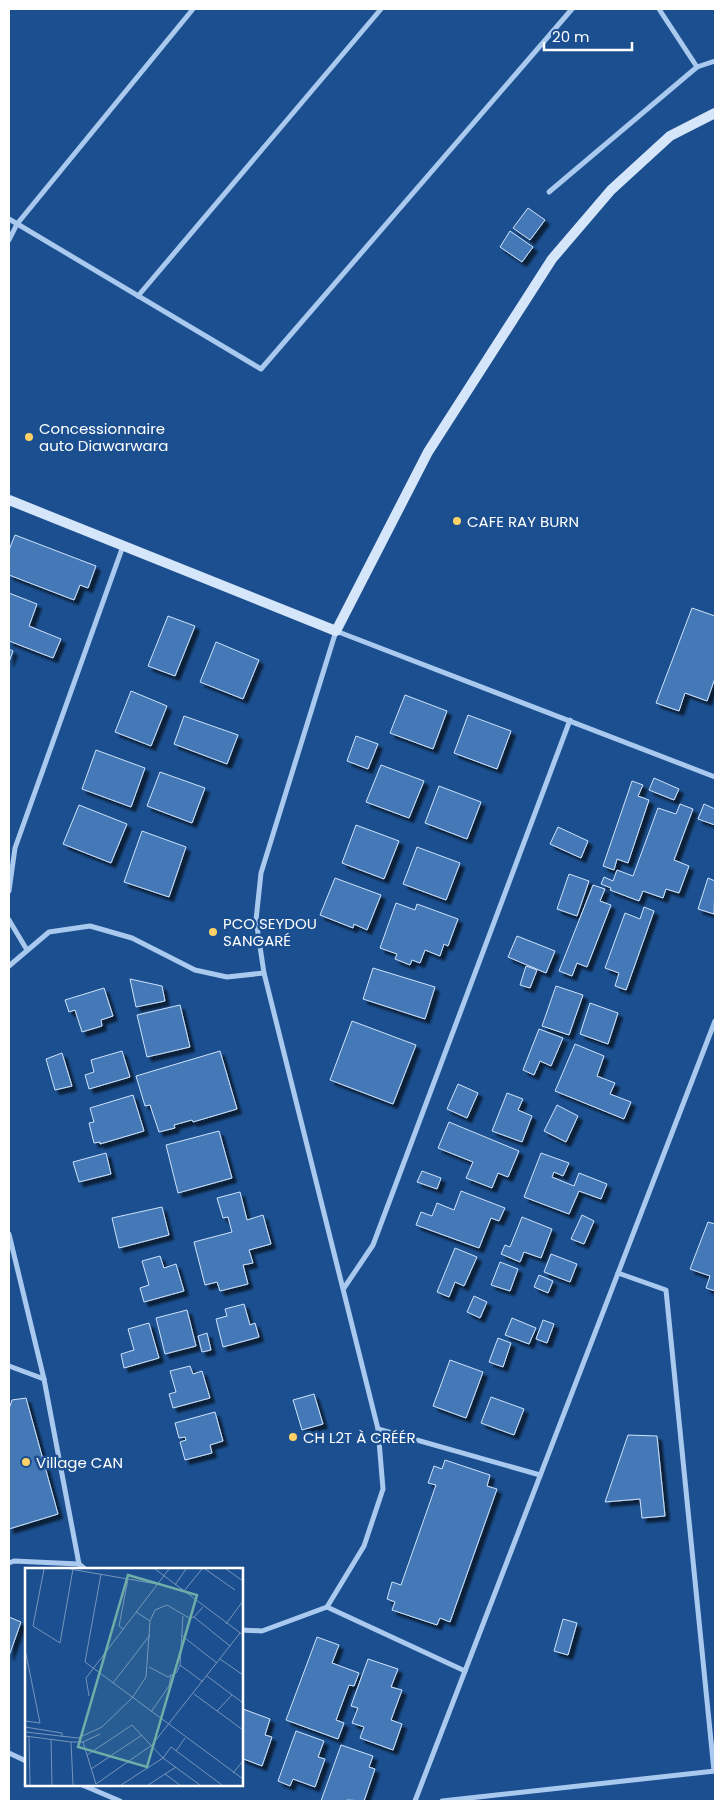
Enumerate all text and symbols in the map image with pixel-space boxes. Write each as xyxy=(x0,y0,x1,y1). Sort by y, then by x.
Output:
scale bar xyxy=(544,20,632,52)
text: 20 m xyxy=(552,26,590,47)
place label: Concessionnaire auto Diawarwara xyxy=(39,418,168,456)
marker: Concessionnaire auto Diawarwara xyxy=(23,431,35,443)
place label: CAFE RAY BURN xyxy=(467,511,579,532)
marker: CAFE RAY BURN xyxy=(451,515,463,527)
place label: PCO SEYDOU SANGARÉ xyxy=(223,913,317,951)
marker: PCO SEYDOU SANGARÉ xyxy=(207,926,219,938)
place label: CH L2T À CRÉÉR xyxy=(303,1427,416,1448)
marker: CH L2T À CRÉÉR xyxy=(287,1431,299,1443)
place label: Village CAN xyxy=(36,1452,123,1473)
marker: Village CAN xyxy=(20,1456,32,1468)
inset map xyxy=(25,1568,242,1785)

